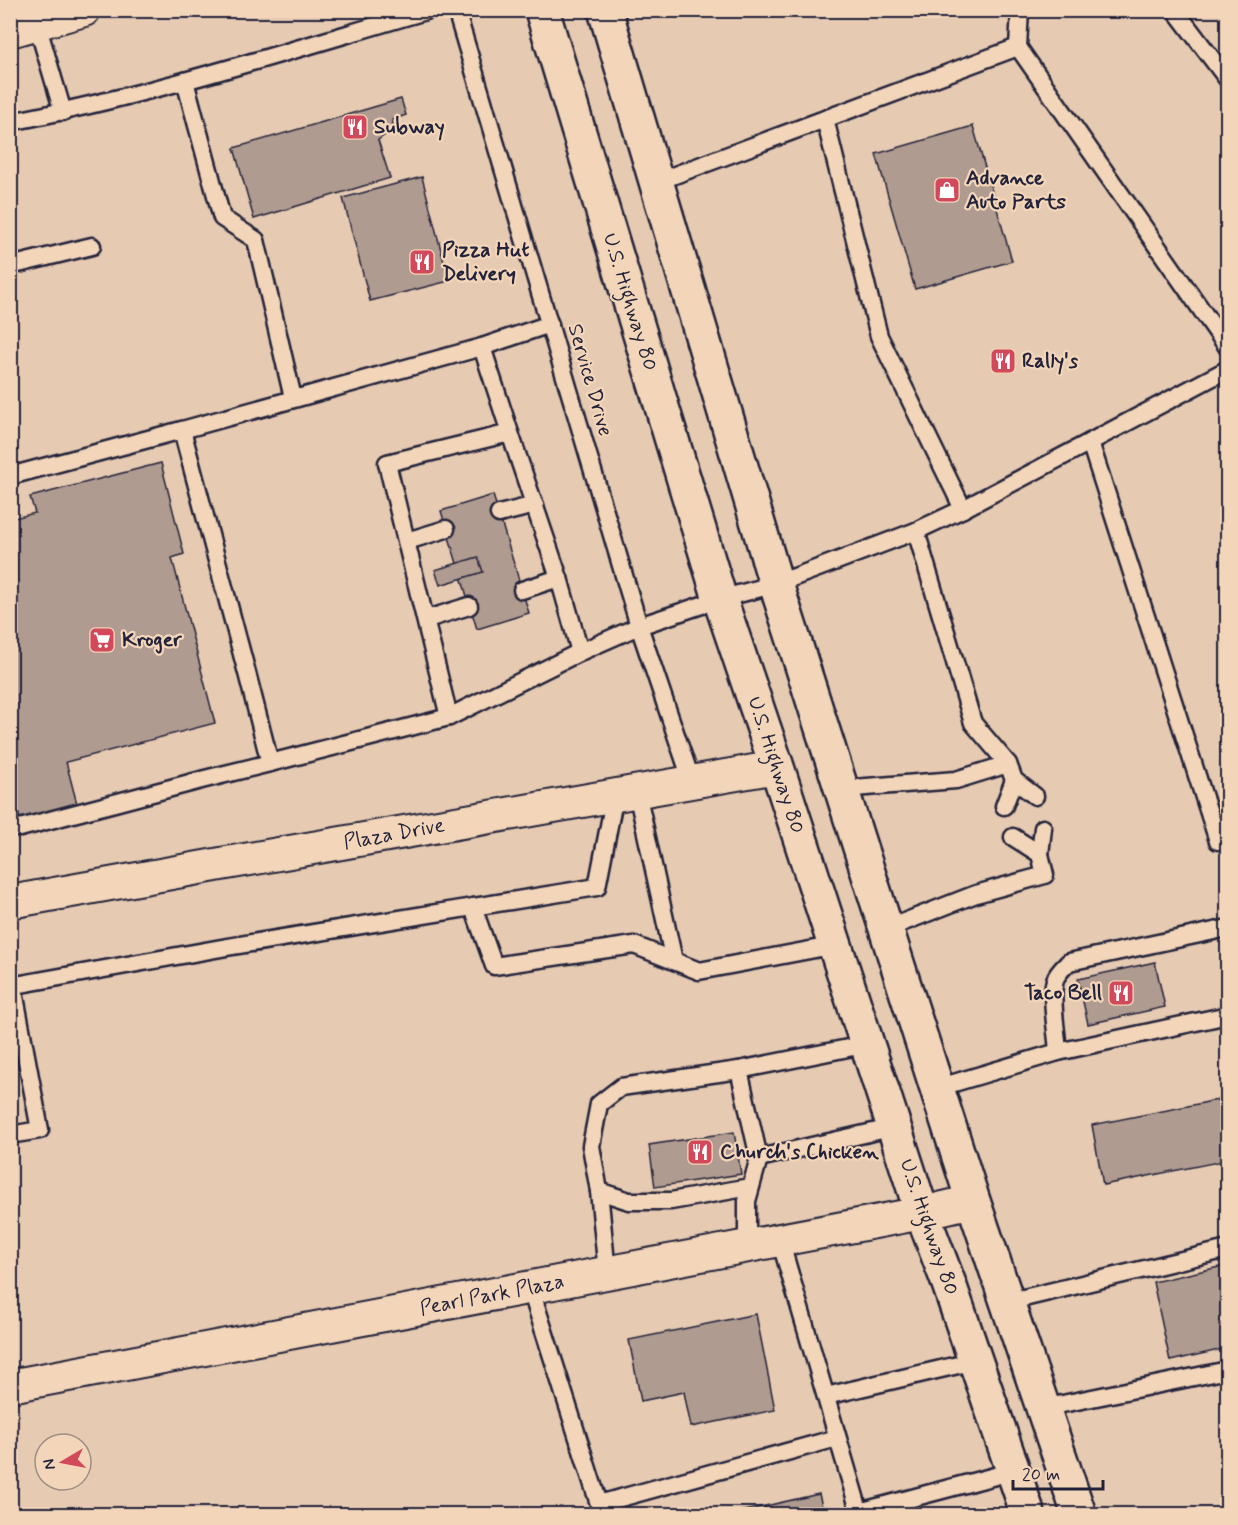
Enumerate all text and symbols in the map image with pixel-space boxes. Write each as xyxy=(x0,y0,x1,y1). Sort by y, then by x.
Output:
restaurant icon: Subway xyxy=(340,112,370,142)
place label: Subway xyxy=(374,113,445,141)
place label: Advance Auto Parts xyxy=(966,164,1067,216)
shop icon: Advance Auto Parts xyxy=(932,175,962,205)
street label: U.S. Highway 80 xyxy=(594,230,664,375)
place label: Pizza Hut Delivery xyxy=(442,236,529,288)
restaurant icon: Pizza Hut Delivery xyxy=(407,247,437,277)
street label: Service Drive xyxy=(561,320,619,440)
restaurant icon: Rally's xyxy=(988,346,1018,376)
place label: Rally's xyxy=(1022,347,1079,375)
supermarket icon: Kroger xyxy=(87,625,117,655)
place label: Kroger xyxy=(122,626,183,654)
street label: U.S. Highway 80 xyxy=(739,693,811,838)
street label: Plaza Drive xyxy=(341,811,447,857)
restaurant icon: Taco Bell xyxy=(1106,978,1136,1008)
place label: Taco Bell xyxy=(1024,979,1102,1007)
restaurant icon: Church's Chicken xyxy=(685,1137,715,1167)
place label: Church's Chicken xyxy=(720,1138,879,1166)
street label: U.S. Highway 80 xyxy=(891,1155,965,1300)
street label: Pearl Park Plaza xyxy=(417,1267,567,1323)
north arrow xyxy=(33,1432,93,1492)
scale bar xyxy=(1013,1453,1103,1491)
text: N xyxy=(38,1457,61,1471)
text: 20 m xyxy=(1022,1463,1060,1487)

